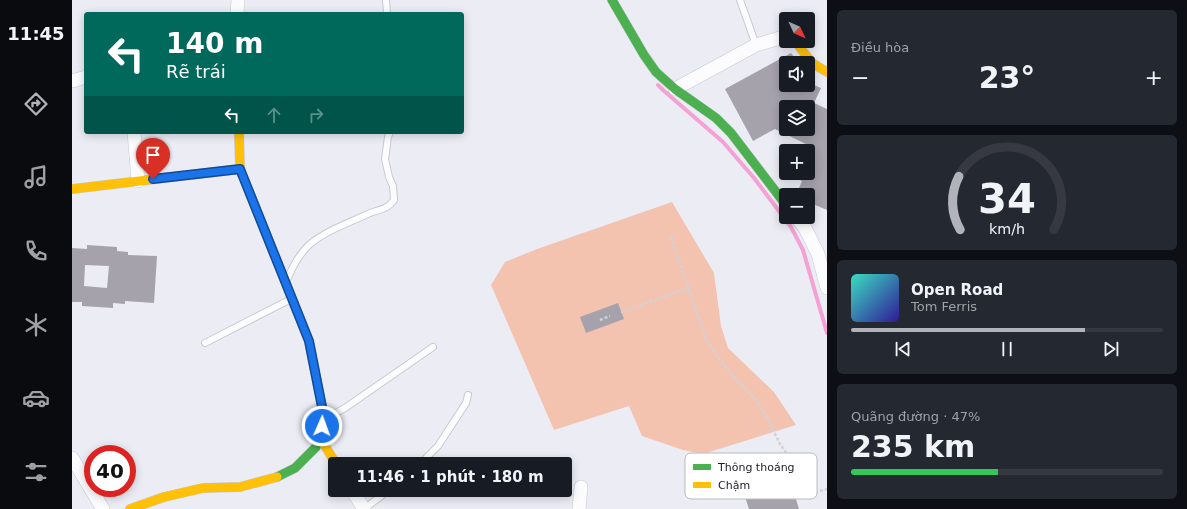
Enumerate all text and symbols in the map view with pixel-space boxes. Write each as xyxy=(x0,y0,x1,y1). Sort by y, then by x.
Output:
north arrow xyxy=(779,12,815,48)
map controls xyxy=(779,12,815,224)
text: 11:45 xyxy=(7,23,65,44)
text: 140 m xyxy=(166,27,263,60)
icon: left xyxy=(100,28,152,80)
text: Điều hòa xyxy=(851,40,909,55)
button: sound xyxy=(779,56,815,92)
text: 23° xyxy=(979,60,1035,95)
text: Rẽ trái xyxy=(166,61,226,82)
text: − xyxy=(851,65,869,90)
text: + xyxy=(1145,65,1163,90)
icon: directions xyxy=(22,90,50,118)
button: layers xyxy=(779,100,815,136)
icon: left xyxy=(221,104,243,126)
icon: ahead xyxy=(263,104,285,126)
icon: right xyxy=(305,104,327,126)
pin xyxy=(136,138,170,179)
icon: arrive xyxy=(142,144,164,166)
button: + xyxy=(779,144,815,180)
icon: music xyxy=(22,163,50,191)
text: 34 xyxy=(978,174,1036,223)
button: − xyxy=(779,188,815,224)
text: km/h xyxy=(989,221,1025,237)
icon: phone xyxy=(22,237,50,265)
text: Open Road xyxy=(911,281,1003,299)
text: Tom Ferris xyxy=(911,299,977,314)
icon: climate xyxy=(22,311,50,339)
icon: previous xyxy=(892,338,914,360)
icon: pause xyxy=(996,338,1018,360)
icon: next xyxy=(1100,338,1122,360)
icon: car xyxy=(22,384,50,412)
position arrow xyxy=(301,405,343,447)
text: Quãng đường · 47% xyxy=(851,409,980,424)
text: 235 km xyxy=(851,429,975,464)
speed limit sign: 40 xyxy=(84,445,136,497)
legend xyxy=(685,453,817,499)
icon: filters xyxy=(22,458,50,486)
text: Thông thoáng xyxy=(717,461,795,474)
text: 11:46 · 1 phút · 180 m xyxy=(356,468,544,486)
text: Chậm xyxy=(718,479,750,492)

